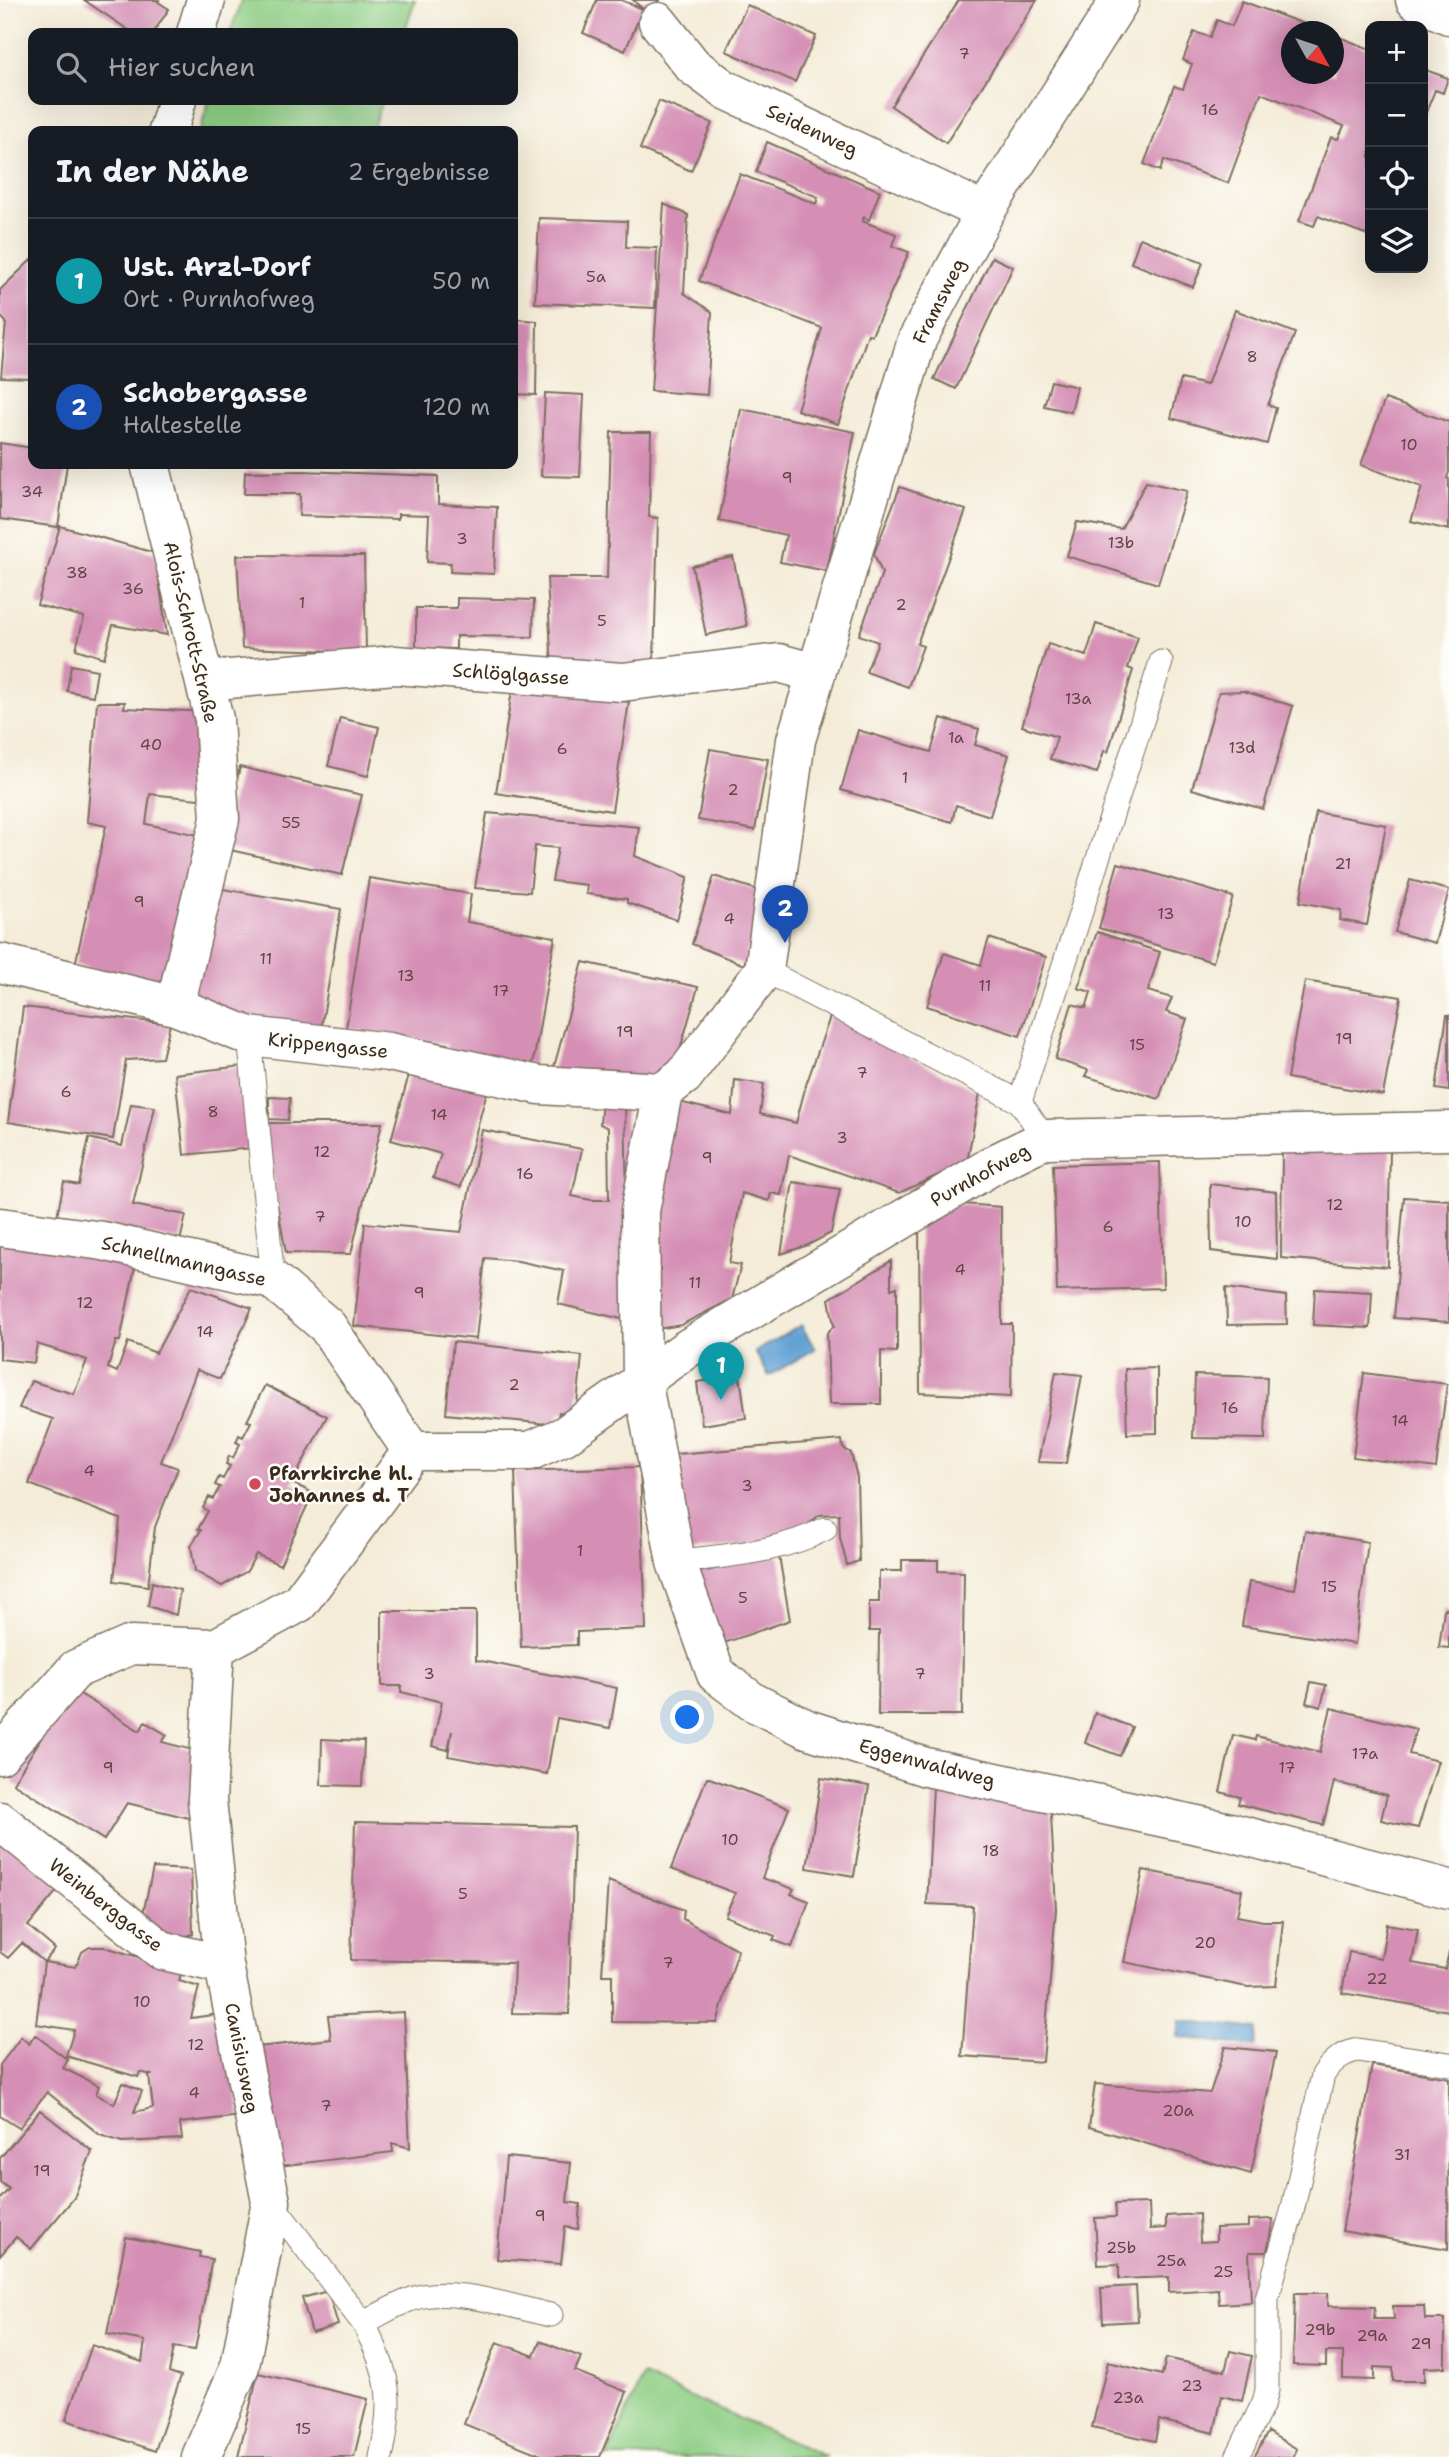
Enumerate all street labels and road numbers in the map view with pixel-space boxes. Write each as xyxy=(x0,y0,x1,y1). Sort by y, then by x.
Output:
street label: Seidenweg xyxy=(762,98,862,162)
street label: Framsweg xyxy=(907,254,971,348)
street label: Alois-Schrott-Straße xyxy=(158,539,224,725)
street label: Schlöglgasse xyxy=(452,657,570,691)
street label: Krippengasse xyxy=(267,1026,389,1064)
street label: Purnhofweg xyxy=(926,1137,1034,1213)
street label: Schnellmanngasse xyxy=(99,1230,269,1292)
street label: Eggenwaldweg xyxy=(856,1733,998,1793)
street label: Weinberggasse xyxy=(44,1853,168,1957)
street label: Canisiusweg xyxy=(219,2001,265,2115)

